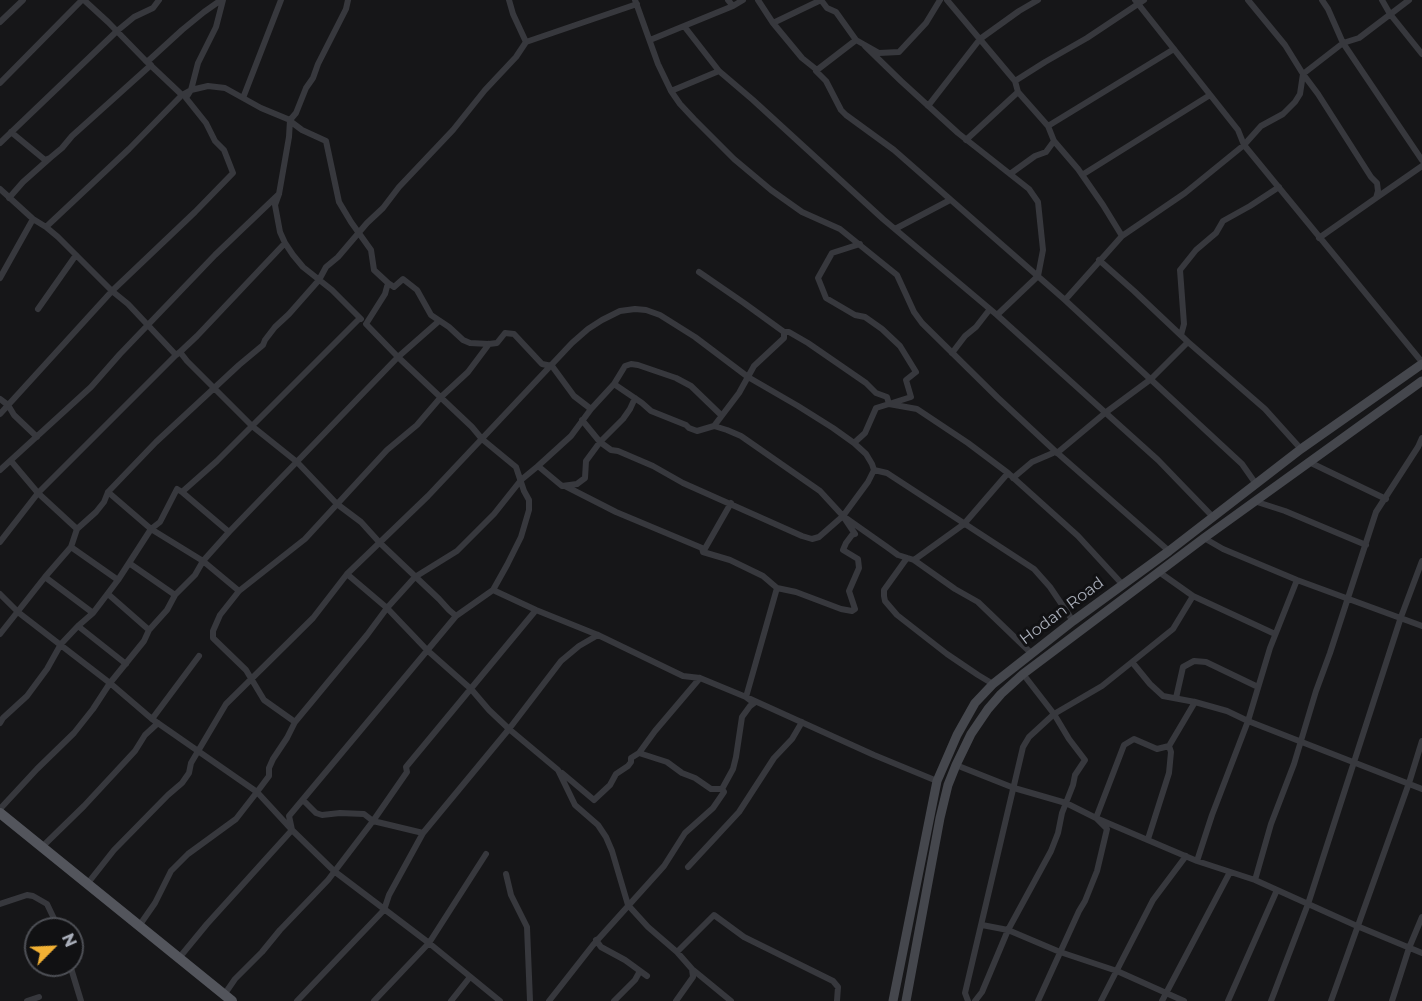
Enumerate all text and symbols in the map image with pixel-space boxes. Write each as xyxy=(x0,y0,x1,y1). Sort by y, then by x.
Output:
street label: Hodan Road xyxy=(1016,573,1108,649)
north arrow xyxy=(24,917,84,977)
text: N xyxy=(58,931,80,950)

